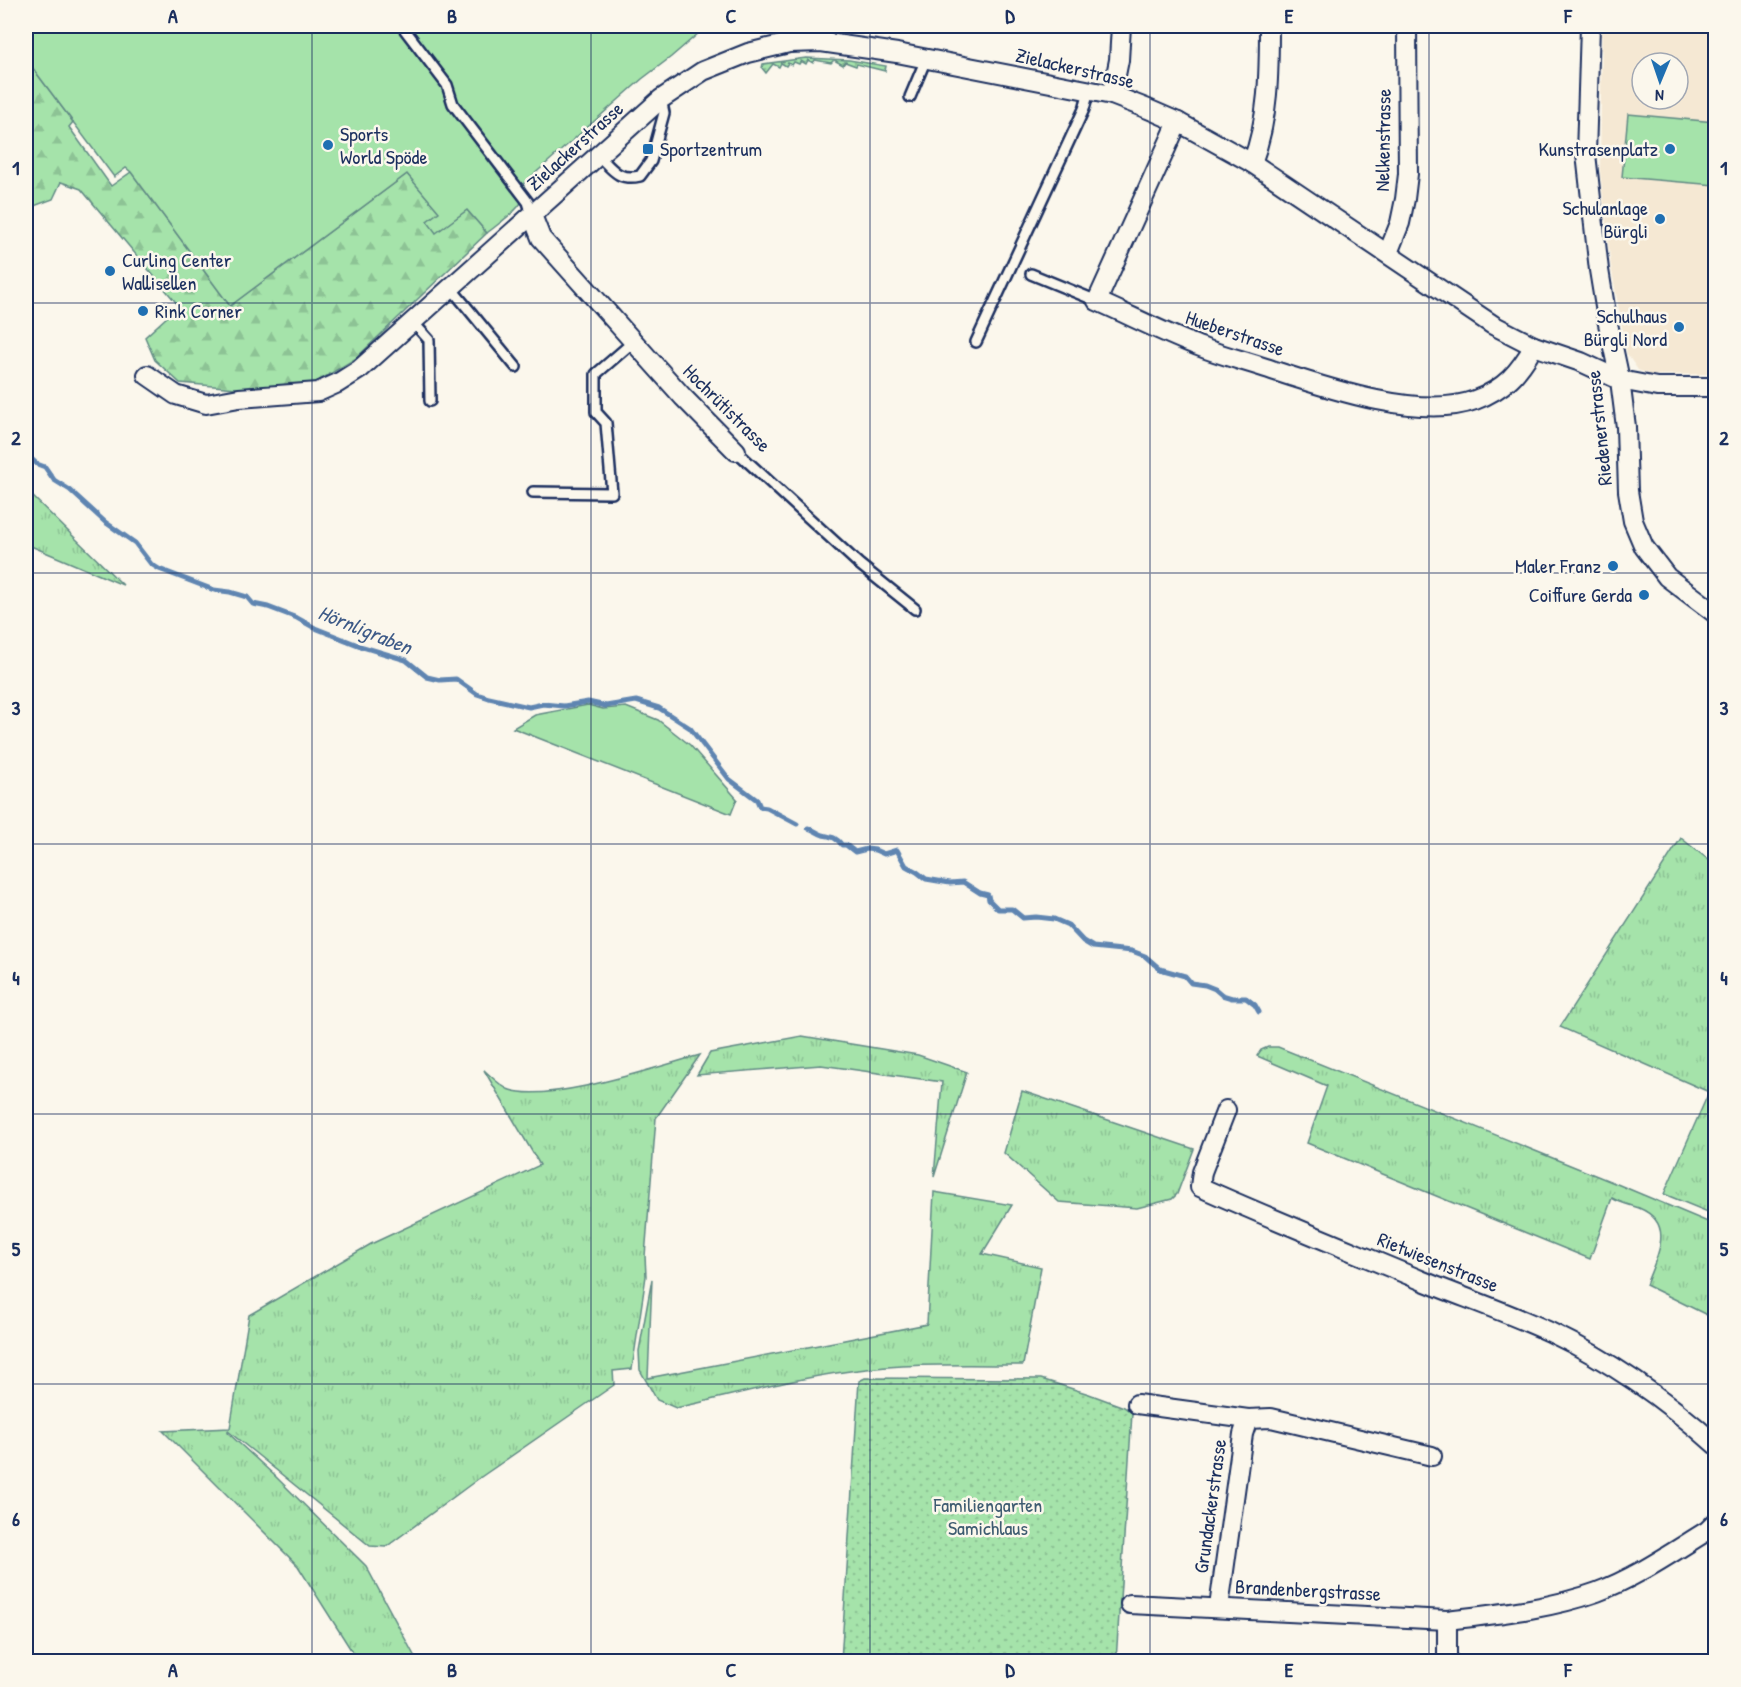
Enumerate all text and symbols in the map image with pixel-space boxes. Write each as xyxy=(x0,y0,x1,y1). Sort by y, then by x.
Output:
text: A xyxy=(168,2,178,29)
text: B xyxy=(447,2,457,29)
text: C xyxy=(726,2,737,29)
text: D xyxy=(1005,2,1015,29)
text: E xyxy=(1285,2,1294,29)
text: F xyxy=(1563,2,1573,29)
street label: Zielackerstrasse xyxy=(1013,41,1137,94)
north arrow xyxy=(1630,51,1690,111)
text: N xyxy=(1654,85,1664,107)
street label: Nelkenstrasse xyxy=(1368,88,1397,192)
street label: Zielackerstrasse xyxy=(521,95,629,196)
place label: Sports World Spöde xyxy=(340,120,427,170)
place label: Sportzentrum xyxy=(660,135,762,162)
place label: Kunstrasenplatz xyxy=(1539,135,1658,162)
marker: Sports World Spöde xyxy=(321,138,335,152)
marker: Sportzentrum xyxy=(641,142,655,156)
marker: Kunstrasenplatz xyxy=(1663,142,1677,156)
text: 1 xyxy=(12,154,20,181)
text: 1 xyxy=(1720,154,1728,181)
place label: Schulanlage Bürgli xyxy=(1562,194,1648,244)
marker: Schulanlage Bürgli xyxy=(1653,212,1667,226)
place label: Curling Center Wallisellen xyxy=(122,246,232,296)
marker: Curling Center Wallisellen xyxy=(103,264,117,278)
place label: Rink Corner xyxy=(155,297,242,324)
place label: Schulhaus Bürgli Nord xyxy=(1584,302,1667,352)
street label: Hueberstrasse xyxy=(1182,303,1288,362)
marker: Rink Corner xyxy=(136,304,150,318)
marker: Schulhaus Bürgli Nord xyxy=(1672,320,1686,334)
street label: Hochrütistrasse xyxy=(677,358,777,458)
street label: Riedenerstrasse xyxy=(1579,369,1618,487)
text: 2 xyxy=(11,424,21,451)
text: 2 xyxy=(1719,424,1729,451)
place label: Maler Franz xyxy=(1515,552,1601,579)
marker: Maler Franz xyxy=(1606,559,1620,573)
place label: Coiffure Gerda xyxy=(1529,581,1632,608)
marker: Coiffure Gerda xyxy=(1637,588,1651,602)
water label: Hörnligraben xyxy=(314,598,418,662)
text: 3 xyxy=(12,694,21,721)
text: 3 xyxy=(1720,694,1729,721)
text: 4 xyxy=(12,964,20,991)
text: 4 xyxy=(1720,964,1728,991)
street label: Rietwiesenstrasse xyxy=(1374,1225,1503,1298)
text: 5 xyxy=(12,1235,21,1262)
text: 5 xyxy=(1720,1235,1729,1262)
street label: Grundackerstrasse xyxy=(1187,1437,1232,1575)
park label: Familiengarten Samichlaus xyxy=(933,1491,1042,1541)
text: 6 xyxy=(12,1505,20,1532)
text: 6 xyxy=(1720,1505,1728,1532)
street label: Brandenbergstrasse xyxy=(1235,1572,1382,1607)
text: A xyxy=(168,1656,178,1683)
text: B xyxy=(447,1656,457,1683)
text: C xyxy=(726,1656,737,1683)
text: D xyxy=(1005,1656,1015,1683)
text: E xyxy=(1285,1656,1294,1683)
text: F xyxy=(1563,1656,1573,1683)

